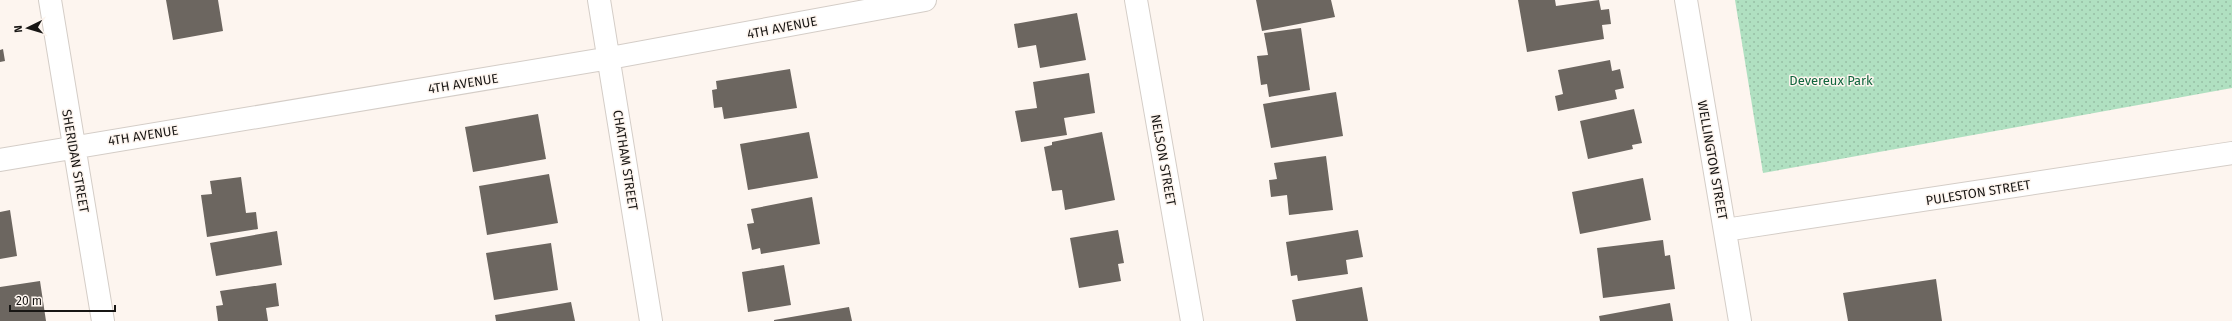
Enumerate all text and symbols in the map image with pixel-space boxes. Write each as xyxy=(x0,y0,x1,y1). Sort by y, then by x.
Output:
north arrow xyxy=(8,8,48,48)
street label: 4TH AVENUE xyxy=(746,13,818,42)
text: N xyxy=(12,25,25,33)
street label: 4TH AVENUE xyxy=(427,71,499,96)
park label: Devereux Park xyxy=(1789,73,1873,88)
street label: WELLINGTON STREET xyxy=(1695,99,1730,221)
street label: SHERIDAN STREET xyxy=(59,108,92,214)
street label: CHATHAM STREET xyxy=(610,109,641,212)
street label: NELSON STREET xyxy=(1148,113,1179,207)
street label: 4TH AVENUE xyxy=(107,123,179,148)
street label: PULESTON STREET xyxy=(1925,177,2032,208)
scale bar xyxy=(10,287,115,313)
text: 20 m xyxy=(16,294,42,308)

